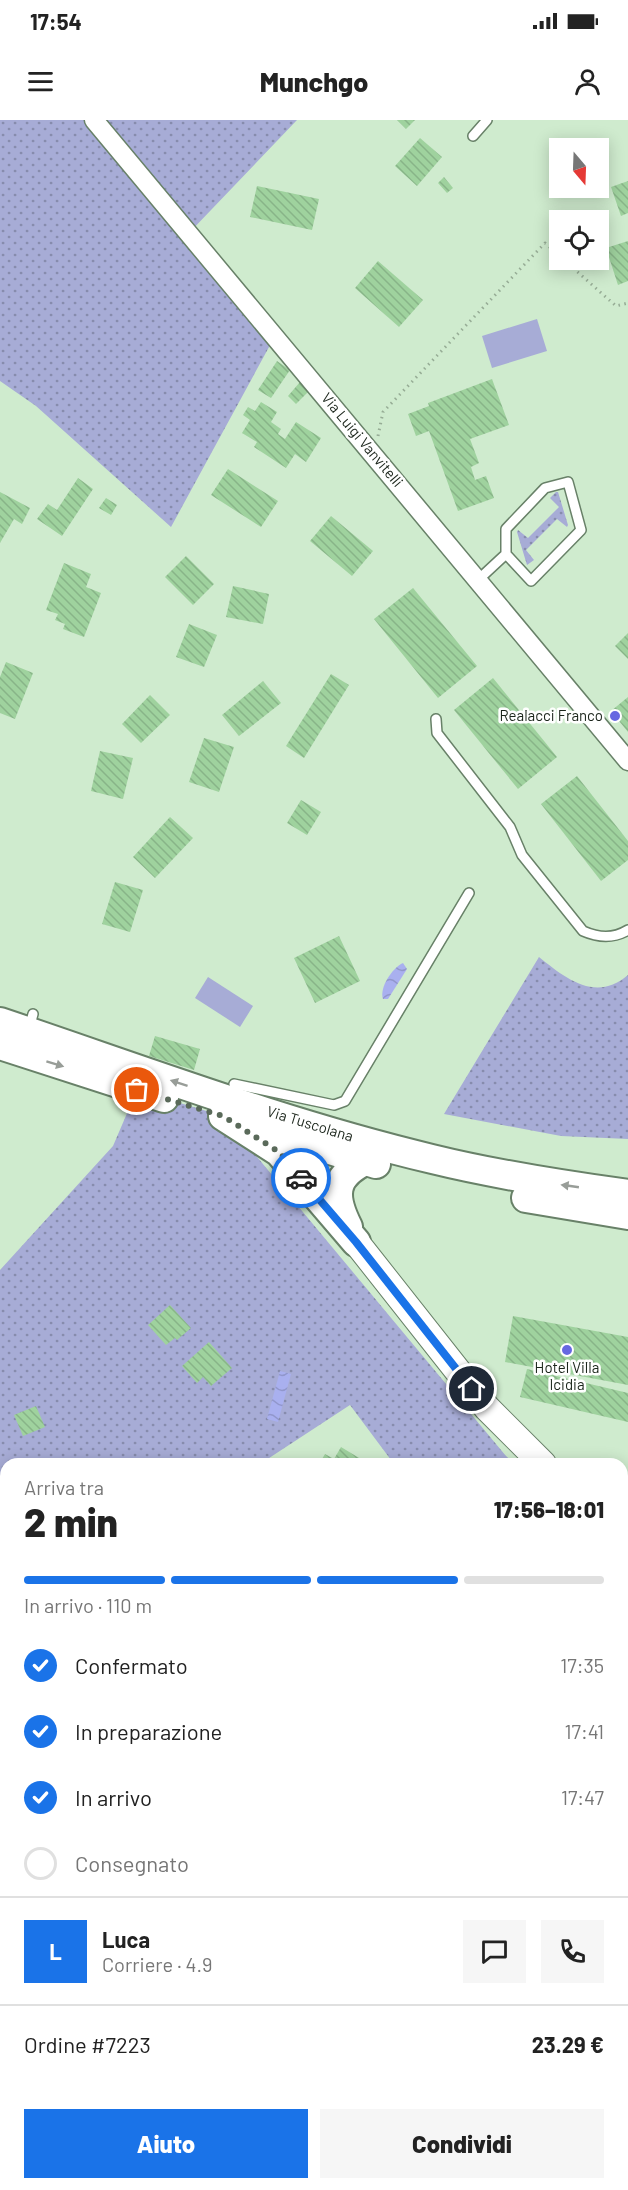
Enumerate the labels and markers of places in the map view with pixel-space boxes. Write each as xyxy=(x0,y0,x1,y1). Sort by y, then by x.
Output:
place label: Realacci Franco xyxy=(499,706,603,724)
marker: Realacci Franco xyxy=(608,709,622,723)
pin xyxy=(111,1064,162,1115)
marker: Hotel Villa Icidia xyxy=(560,1343,574,1357)
place label: Hotel Villa Icidia xyxy=(535,1358,599,1393)
pin xyxy=(446,1363,497,1414)

